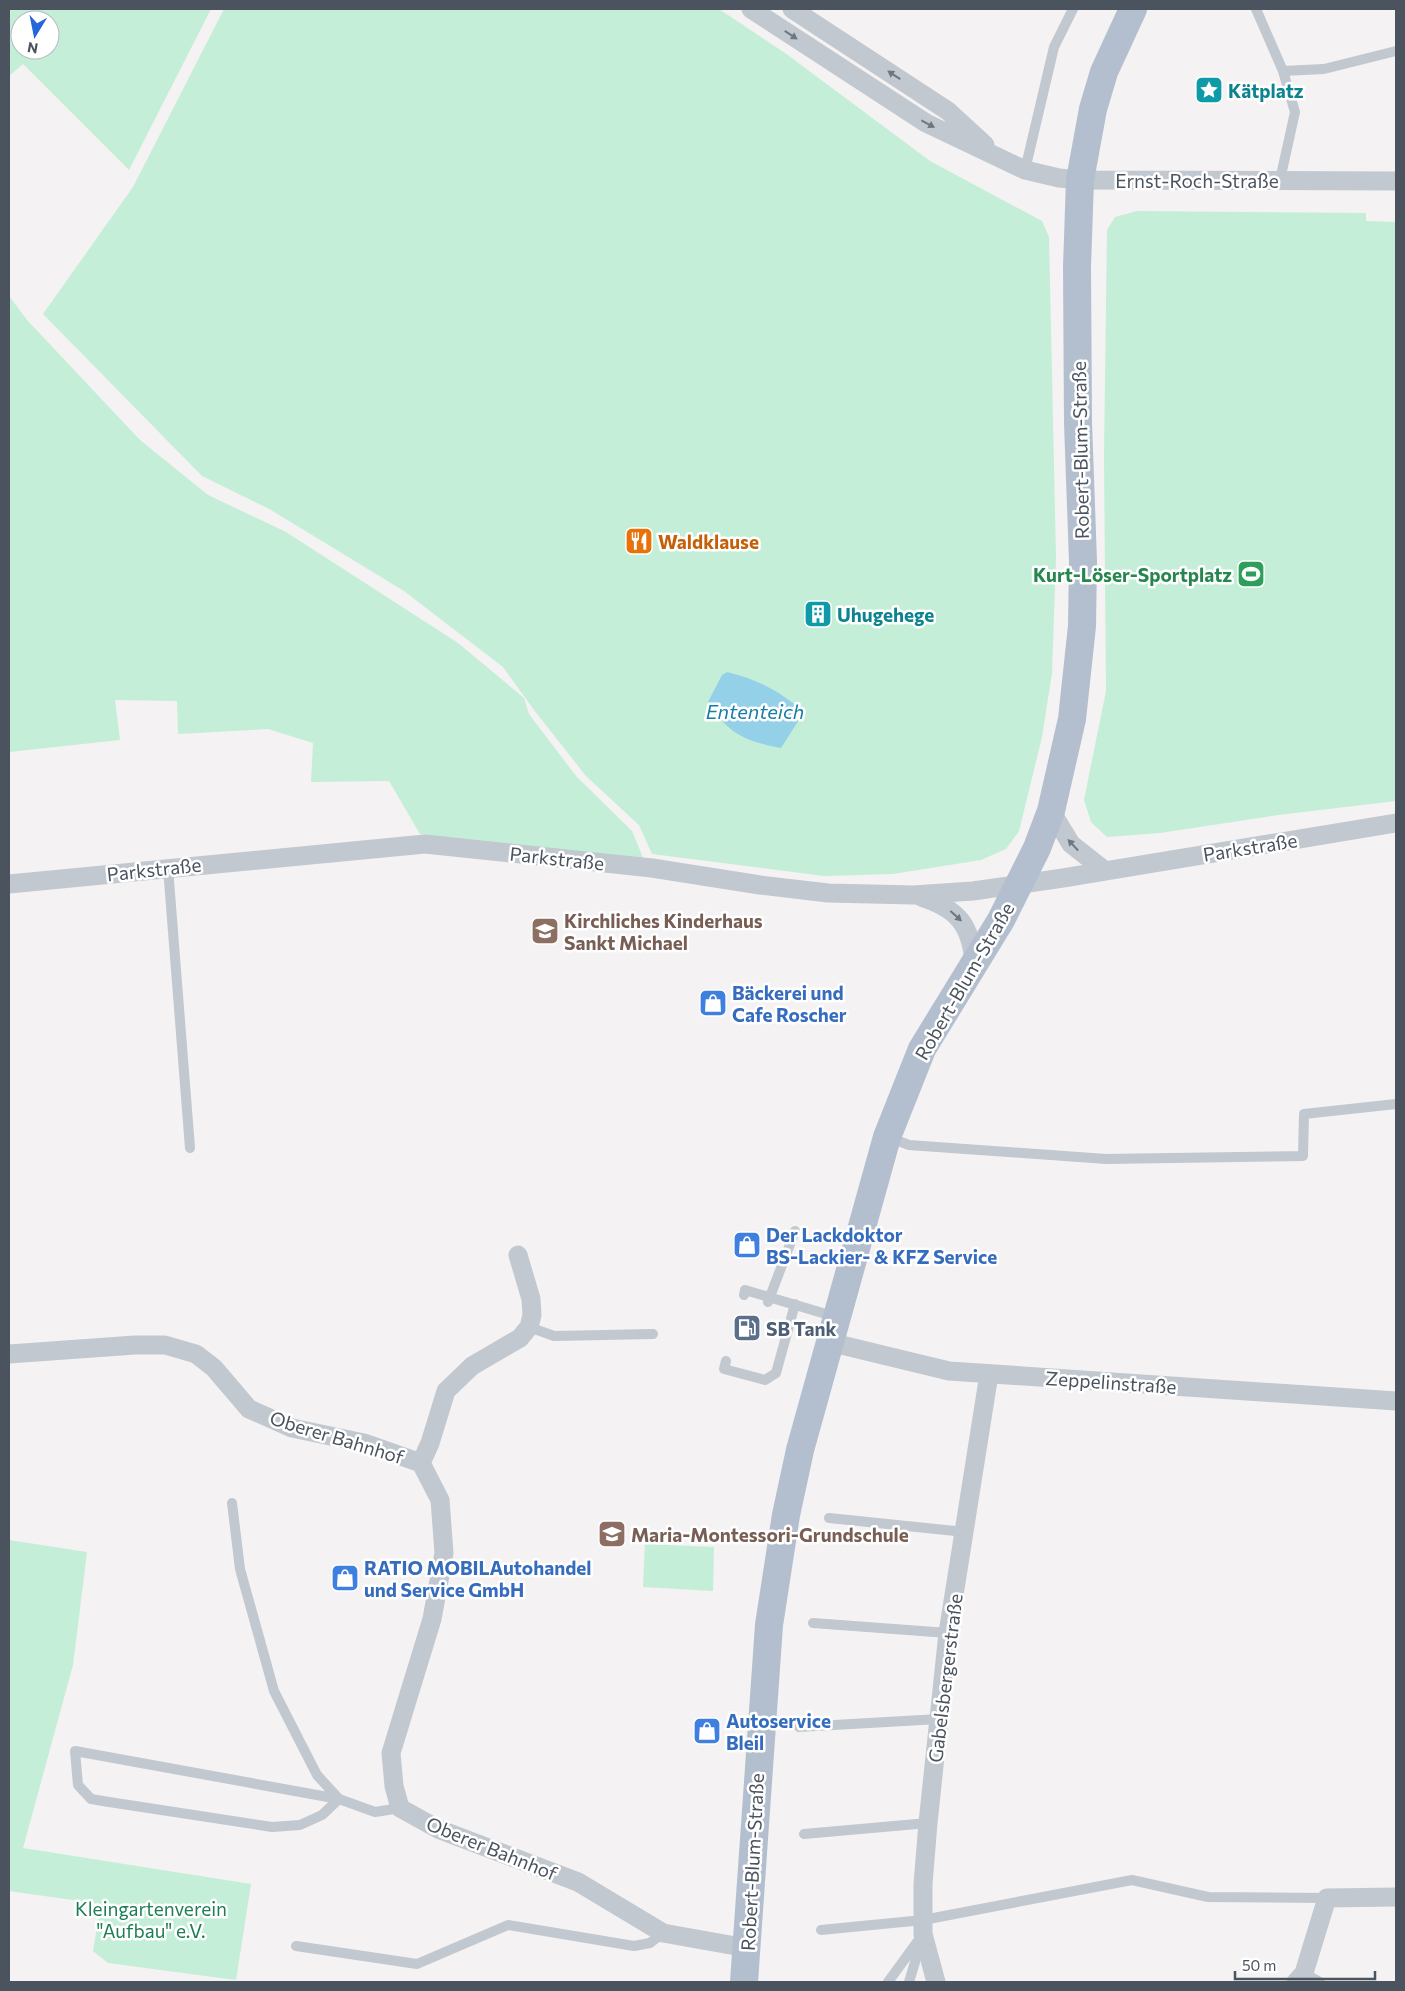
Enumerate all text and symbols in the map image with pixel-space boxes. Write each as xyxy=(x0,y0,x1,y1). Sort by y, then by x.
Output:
north arrow xyxy=(10,10,60,60)
one-way arrow xyxy=(785,31,798,40)
text: N xyxy=(26,39,39,58)
one-way arrow xyxy=(887,70,901,80)
place icon: Kätplatz xyxy=(1194,75,1224,105)
place label: Kätplatz xyxy=(1228,79,1304,102)
one-way arrow xyxy=(921,119,934,128)
street label: Ernst-Roch-Straße xyxy=(1115,169,1279,192)
street label: Robert-Blum-Straße xyxy=(1067,361,1093,539)
restaurant icon: Waldklause xyxy=(624,526,654,556)
place label: Waldklause xyxy=(658,530,759,553)
sports icon: Kurt-Löser-Sportplatz xyxy=(1236,559,1266,589)
place label: Kurt-Löser-Sportplatz xyxy=(1033,563,1232,586)
building icon: Uhugehege xyxy=(803,599,833,629)
place label: Uhugehege xyxy=(837,603,934,626)
water label: Ententeich xyxy=(706,699,804,723)
street label: Parkstraße xyxy=(1201,828,1299,866)
one-way arrow xyxy=(1067,839,1079,851)
street label: Parkstraße xyxy=(509,842,605,874)
street label: Parkstraße xyxy=(106,853,202,885)
street label: Robert-Blum-Straße xyxy=(910,898,1018,1064)
place label: Kirchliches Kinderhaus Sankt Michael xyxy=(564,909,763,954)
one-way arrow xyxy=(949,910,961,922)
school or university icon: Kirchliches Kinderhaus Sankt Michael xyxy=(530,916,560,946)
place label: Bäckerei und Cafe Roscher xyxy=(732,981,847,1026)
shop icon: Bäckerei und Cafe Roscher xyxy=(698,988,728,1018)
place label: Der Lackdoktor BS-Lackier- & KFZ Service xyxy=(766,1223,997,1268)
shop icon: Der Lackdoktor BS-Lackier- & KFZ Service xyxy=(732,1230,762,1260)
fuel station icon: SB Tank xyxy=(732,1313,762,1343)
place label: SB Tank xyxy=(766,1317,837,1340)
street label: Zeppelinstraße xyxy=(1045,1366,1177,1398)
street label: Oberer Bahnhof xyxy=(267,1406,407,1468)
school or university icon: Maria-Montessori-Grundschule xyxy=(597,1519,627,1549)
place label: Maria-Montessori-Grundschule xyxy=(631,1523,909,1546)
place label: RATIO MOBILAutohandel und Service GmbH xyxy=(364,1556,591,1601)
shop icon: RATIO MOBILAutohandel und Service GmbH xyxy=(330,1563,360,1593)
street label: Gabelsbergerstraße xyxy=(923,1592,967,1764)
place label: Autoservice Bleil xyxy=(726,1709,831,1754)
shop icon: Autoservice Bleil xyxy=(692,1716,722,1746)
street label: Robert-Blum-Straße xyxy=(736,1772,768,1952)
street label: Oberer Bahnhof xyxy=(423,1811,561,1885)
park label: Kleingartenverein "Aufbau" e.V. xyxy=(75,1897,227,1942)
scale bar xyxy=(1235,1948,1375,1980)
text: 50 m xyxy=(1242,1956,1276,1974)

